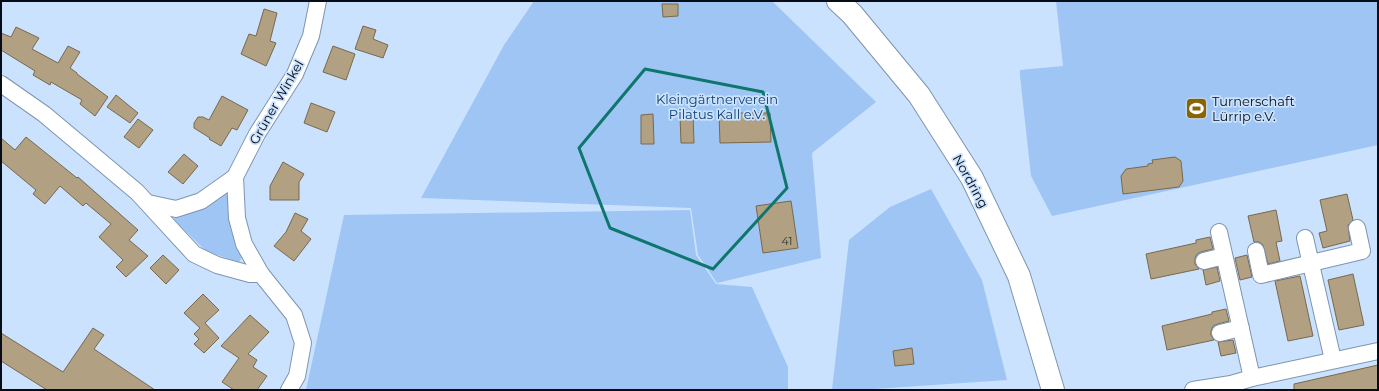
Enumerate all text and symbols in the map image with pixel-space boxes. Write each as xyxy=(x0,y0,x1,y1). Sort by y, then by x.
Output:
street label: Grüner Winkel xyxy=(245,57,307,147)
park label: Kleingärtnerverein Pilatus Kall e.V. xyxy=(656,91,778,122)
place label: Turnerschaft Lürrip e.V. xyxy=(1212,93,1295,124)
sports icon: Turnerschaft Lürrip e.V. xyxy=(1184,95,1210,121)
street label: Nordring xyxy=(950,151,992,211)
house number: 41 xyxy=(782,234,792,248)

